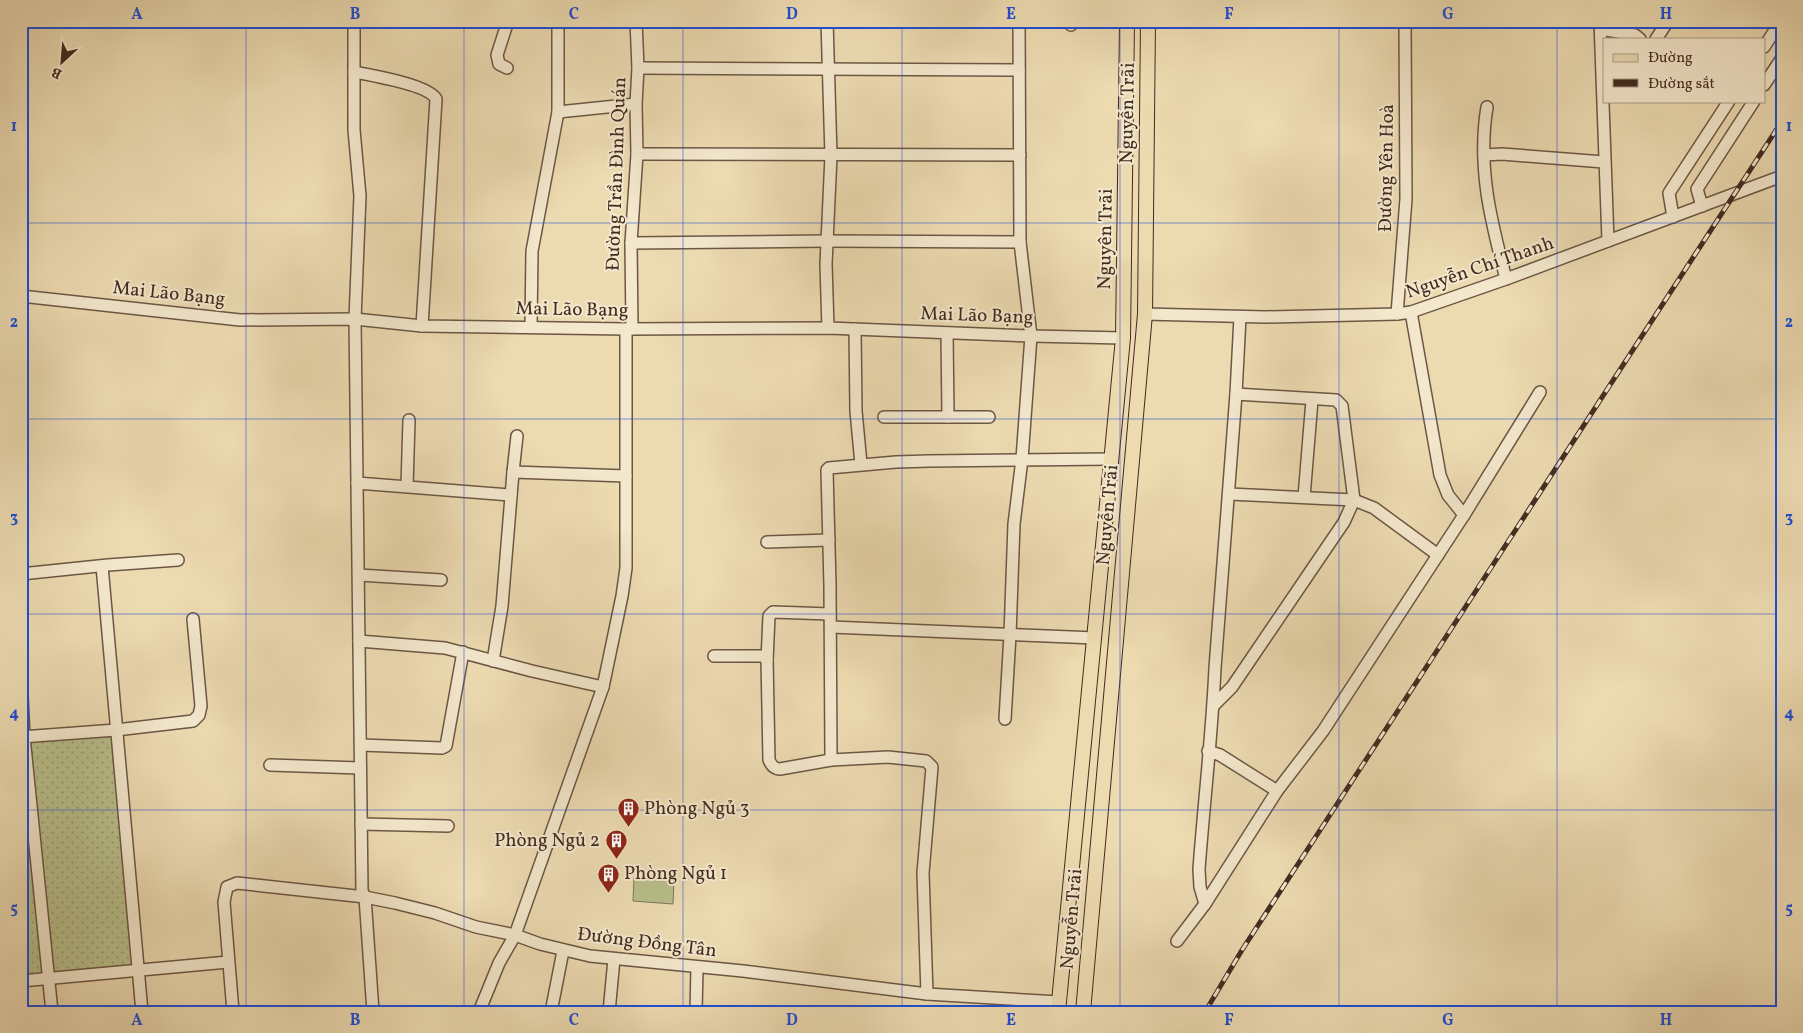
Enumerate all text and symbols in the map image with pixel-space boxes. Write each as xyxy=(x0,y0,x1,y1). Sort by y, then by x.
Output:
text: A xyxy=(131,4,143,26)
text: B xyxy=(350,4,361,26)
text: C xyxy=(569,4,579,26)
text: D xyxy=(786,4,798,26)
text: E xyxy=(1006,4,1016,26)
text: F xyxy=(1224,4,1234,26)
text: G xyxy=(1442,4,1454,26)
text: H xyxy=(1660,4,1672,26)
north arrow xyxy=(38,38,88,88)
legend xyxy=(1603,38,1766,102)
text: Đường xyxy=(1648,48,1693,69)
text: B xyxy=(49,62,65,83)
street label: Nguyễn Trãi xyxy=(1114,62,1142,164)
text: Đường sắt xyxy=(1648,74,1715,95)
street label: Đường Trần Đình Quán xyxy=(601,76,633,272)
street label: Đường Yên Hoà xyxy=(1373,104,1401,232)
text: 1 xyxy=(11,116,17,138)
text: 1 xyxy=(1786,116,1792,138)
street label: Nguyên Trãi xyxy=(1092,188,1120,290)
street label: Nguyễn Chí Thanh xyxy=(1402,230,1558,306)
street label: Mai Lão Bạng xyxy=(111,275,227,313)
street label: Mai Lão Bạng xyxy=(515,296,629,324)
street label: Mai Lão Bạng xyxy=(920,301,1034,331)
text: 2 xyxy=(10,312,18,334)
text: 2 xyxy=(1785,312,1793,334)
street label: Nguyễn Trãi xyxy=(1091,463,1125,567)
text: 3 xyxy=(10,507,18,529)
text: 3 xyxy=(1785,507,1793,529)
text: 4 xyxy=(9,703,19,725)
text: 4 xyxy=(1784,703,1794,725)
place label: Phòng Ngủ 3 xyxy=(644,796,749,822)
building icon: Phòng Ngủ 3 xyxy=(616,797,640,828)
place label: Phòng Ngủ 2 xyxy=(494,828,600,854)
building icon: Phòng Ngủ 2 xyxy=(604,829,628,860)
place label: Phòng Ngủ 1 xyxy=(624,861,727,887)
building icon: Phòng Ngủ 1 xyxy=(596,862,620,893)
street label: Nguyễn Trãi xyxy=(1055,867,1089,971)
text: 5 xyxy=(10,898,18,920)
text: 5 xyxy=(1785,898,1793,920)
street label: Đường Đồng Tân xyxy=(576,922,718,964)
text: A xyxy=(131,1010,143,1032)
text: B xyxy=(350,1010,361,1032)
text: C xyxy=(569,1010,579,1032)
text: D xyxy=(786,1010,798,1032)
text: E xyxy=(1006,1010,1016,1032)
text: F xyxy=(1224,1010,1234,1032)
text: G xyxy=(1442,1010,1454,1032)
text: H xyxy=(1660,1010,1672,1032)

